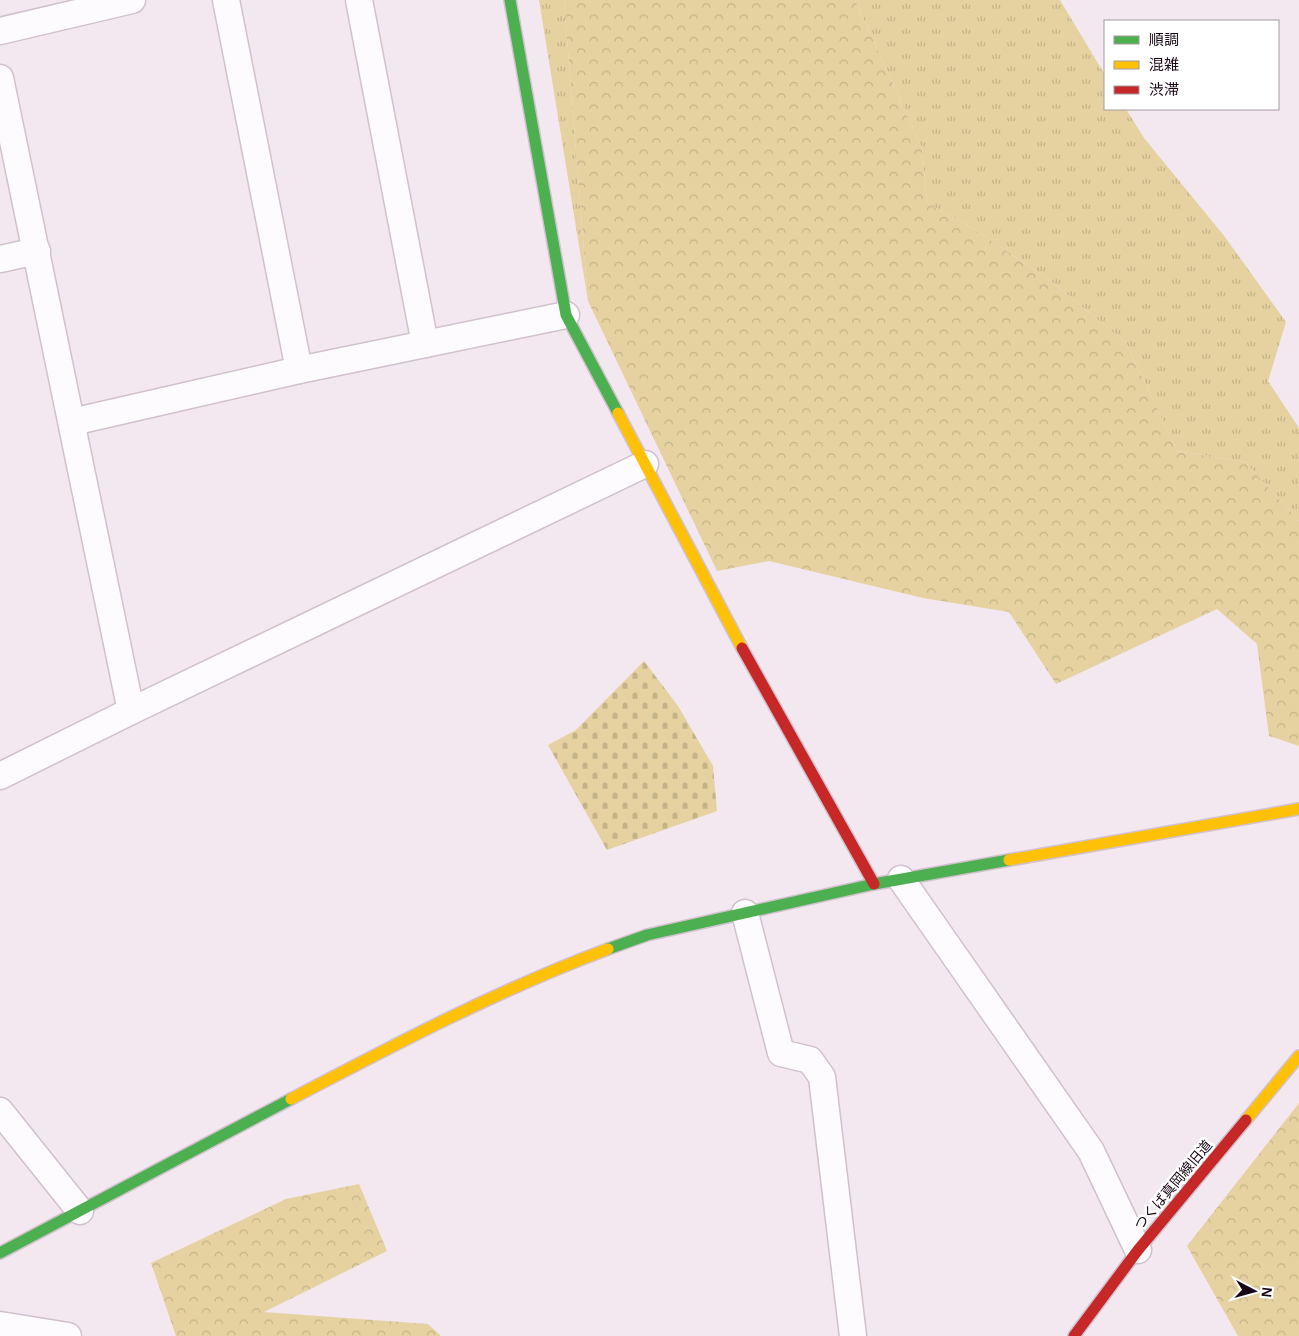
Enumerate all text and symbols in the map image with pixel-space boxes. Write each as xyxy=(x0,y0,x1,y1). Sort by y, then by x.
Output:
legend xyxy=(1104,20,1279,110)
text: 順調 xyxy=(1149,31,1179,48)
text: 混雑 xyxy=(1149,56,1179,73)
text: 渋滞 xyxy=(1149,81,1179,98)
street label: つくば真岡線旧道 xyxy=(1131,1137,1215,1233)
north arrow xyxy=(1229,1266,1279,1316)
text: N xyxy=(1258,1286,1275,1298)

